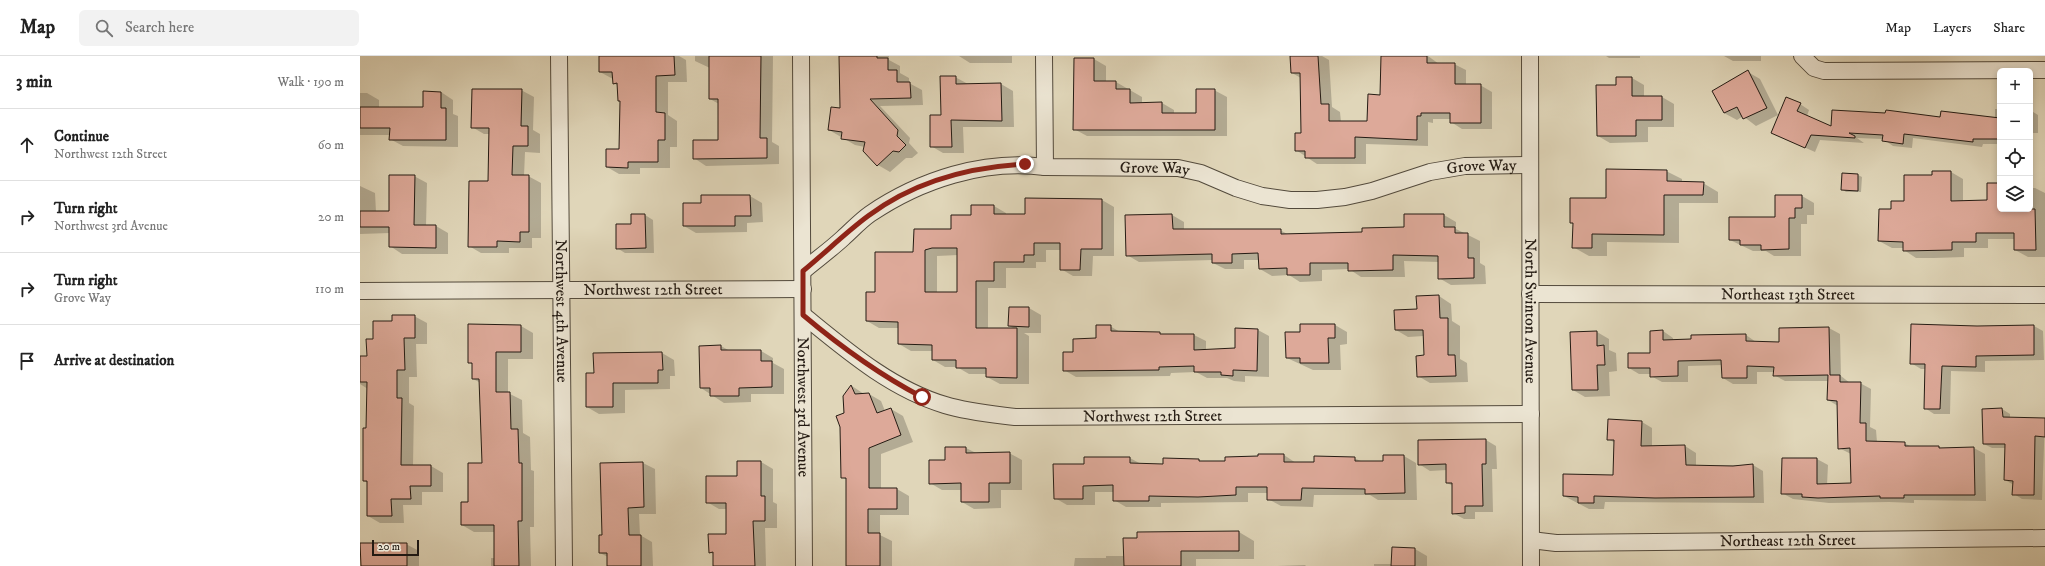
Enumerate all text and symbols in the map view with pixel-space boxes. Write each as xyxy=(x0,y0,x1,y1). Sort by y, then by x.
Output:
search box xyxy=(79,10,359,46)
text: Map xyxy=(20,16,55,39)
icon: search xyxy=(93,17,115,39)
text: Search here xyxy=(125,18,194,37)
text: Map xyxy=(1885,19,1911,37)
text: Layers xyxy=(1933,19,1971,37)
text: Share xyxy=(1993,19,2025,37)
map controls xyxy=(1997,68,2033,212)
button: + xyxy=(1997,68,2033,104)
text: 3 min xyxy=(16,71,52,93)
text: Walk · 190 m xyxy=(278,74,344,90)
button: − xyxy=(1997,104,2033,140)
text: Continue xyxy=(54,127,109,146)
icon: ahead xyxy=(16,134,38,156)
text: 60 m xyxy=(318,137,344,153)
button: locate xyxy=(1997,140,2033,176)
text: Northwest 12th Street xyxy=(54,146,167,162)
route end xyxy=(1016,155,1034,173)
street label: Grove Way xyxy=(1445,155,1517,179)
street label: Grove Way xyxy=(1120,158,1192,180)
button: layers xyxy=(1997,176,2033,212)
text: Turn right xyxy=(54,199,117,218)
icon: right xyxy=(16,206,38,228)
text: 20 m xyxy=(318,209,344,225)
text: Northwest 3rd Avenue xyxy=(54,218,168,234)
street label: North Swinton Avenue xyxy=(1520,238,1541,384)
street label: Northwest 4th Avenue xyxy=(551,239,572,383)
text: Turn right xyxy=(54,271,117,290)
icon: right xyxy=(16,278,38,300)
street label: Northwest 12th Street xyxy=(583,279,723,300)
text: 110 m xyxy=(315,281,344,297)
street label: Northeast 13th Street xyxy=(1721,284,1855,305)
text: Grove Way xyxy=(54,290,111,306)
street label: Northwest 3rd Avenue xyxy=(793,337,813,477)
icon: arrive xyxy=(16,350,38,372)
text: Arrive at destination xyxy=(54,351,174,370)
route start xyxy=(913,388,931,406)
street label: Northwest 12th Street xyxy=(1083,406,1222,427)
street label: Northeast 12th Street xyxy=(1720,530,1856,551)
scale bar xyxy=(372,538,419,557)
text: 20 m xyxy=(378,540,400,554)

